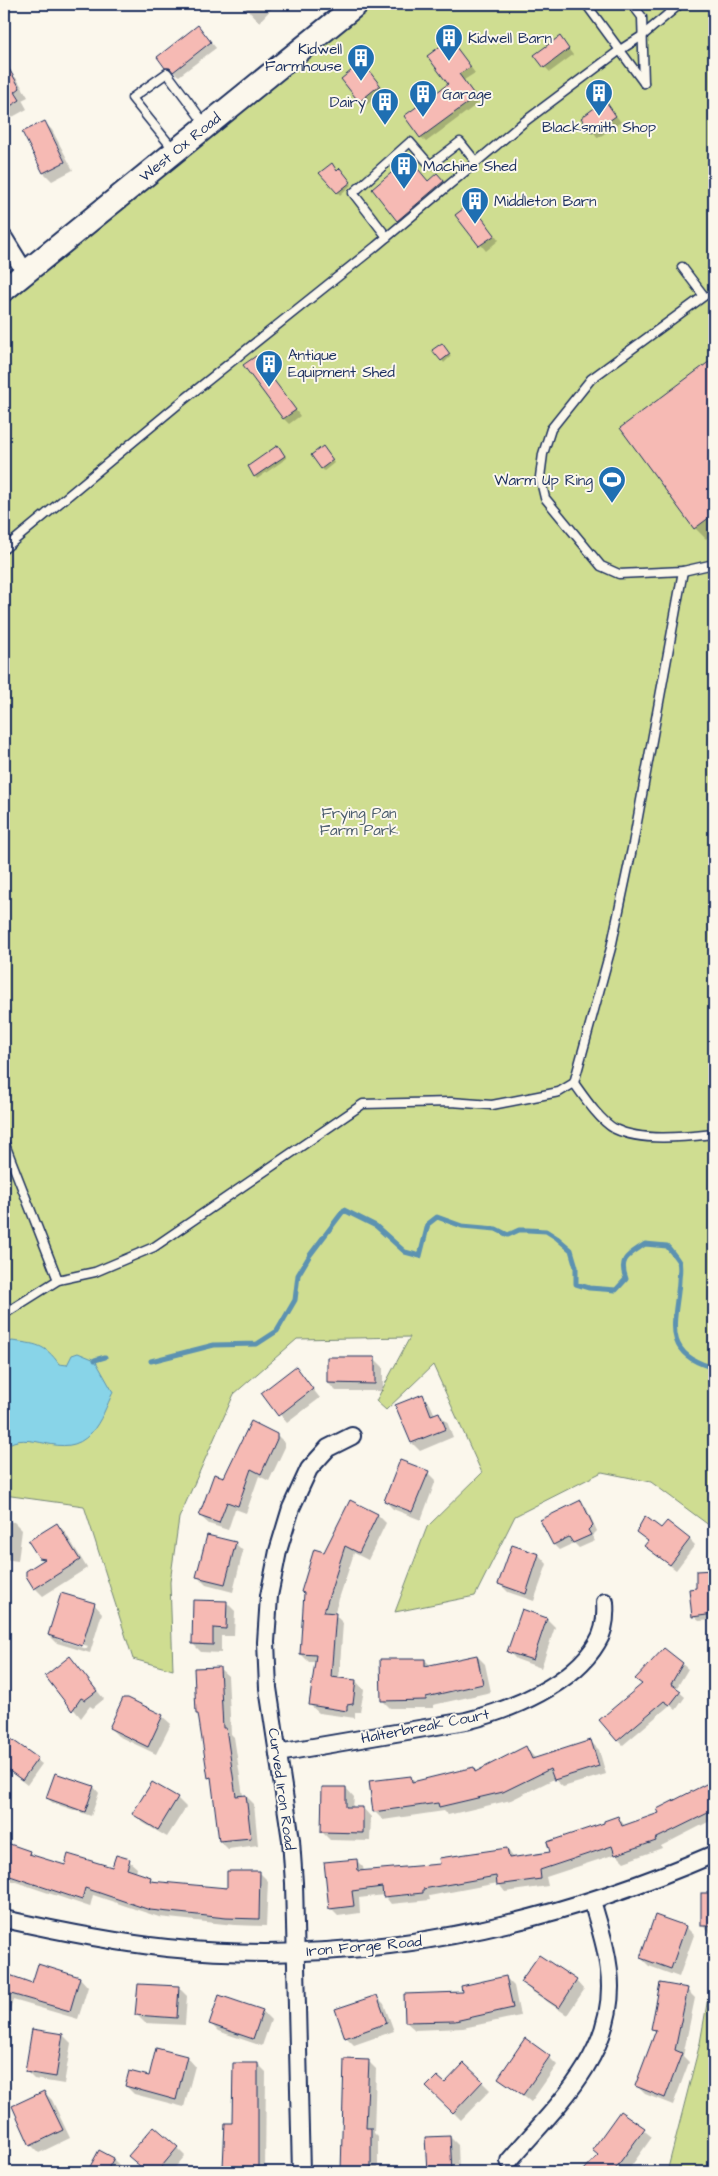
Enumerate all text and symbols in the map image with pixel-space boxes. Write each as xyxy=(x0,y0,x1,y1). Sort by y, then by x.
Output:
building icon: Kidwell Barn xyxy=(434,23,464,62)
place label: Kidwell Barn xyxy=(468,28,553,49)
place label: Kidwell Farmhouse xyxy=(265,39,342,77)
building icon: Kidwell Farmhouse xyxy=(346,43,376,82)
building icon: Blacksmith Shop xyxy=(584,78,614,117)
building icon: Garage xyxy=(408,79,438,118)
place label: Garage xyxy=(442,84,492,106)
building icon: Dairy xyxy=(370,87,400,126)
place label: Dairy xyxy=(330,92,366,114)
street label: West Ox Road xyxy=(135,108,226,187)
place label: Blacksmith Shop xyxy=(542,117,656,138)
building icon: Machine Shed xyxy=(389,151,419,190)
place label: Machine Shed xyxy=(423,156,517,177)
building icon: Middleton Barn xyxy=(460,186,490,225)
place label: Middleton Barn xyxy=(494,191,597,212)
place label: Antique Equipment Shed xyxy=(288,345,395,383)
building icon: Antique Equipment Shed xyxy=(254,349,284,388)
sports icon: Warm Up Ring xyxy=(597,465,627,504)
place label: Warm Up Ring xyxy=(494,470,593,492)
park label: Frying Pan Farm Park xyxy=(320,803,398,841)
street label: Halterbreak Court xyxy=(359,1704,491,1749)
street label: Curved Iron Road xyxy=(263,1727,301,1852)
street label: Iron Forge Road xyxy=(305,1931,423,1963)

